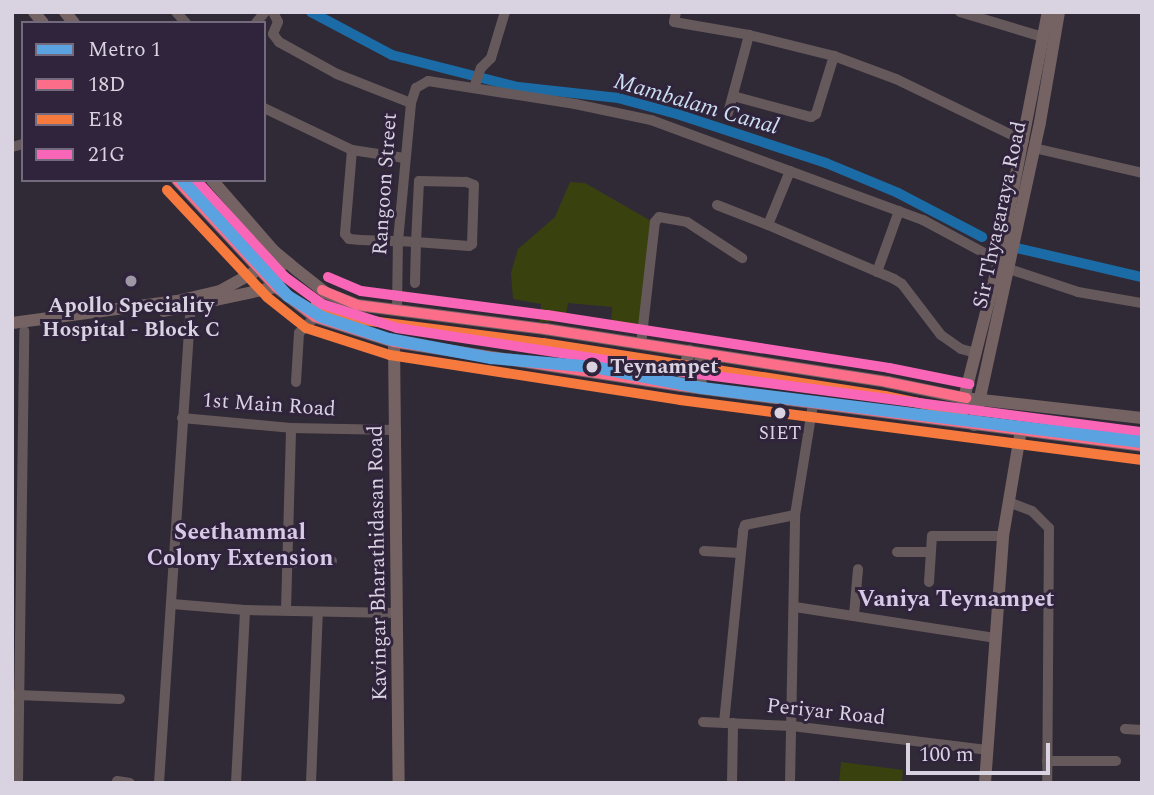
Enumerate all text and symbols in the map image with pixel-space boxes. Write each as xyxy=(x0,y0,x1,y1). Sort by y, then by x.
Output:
legend xyxy=(21,21,266,182)
text: Metro 1 xyxy=(88,34,161,66)
water label: Mambalam Canal xyxy=(610,68,782,142)
text: 18D xyxy=(88,69,125,101)
text: E18 xyxy=(88,104,123,136)
street label: Rangoon Street xyxy=(367,112,403,256)
street label: Sir Thyagaraya Road xyxy=(968,119,1032,311)
text: 21G xyxy=(88,139,125,171)
marker: Apollo Speciality Hospital - Block C xyxy=(121,271,141,291)
place label: Apollo Speciality Hospital - Block C xyxy=(42,293,220,343)
place label: Teynampet xyxy=(610,354,718,380)
marker: Teynampet xyxy=(580,355,604,379)
street label: 1st Main Road xyxy=(201,388,337,422)
marker: SIET xyxy=(773,406,787,420)
place label: SIET xyxy=(759,423,801,445)
street label: Kavingar Bharathidasan Road xyxy=(363,425,393,701)
district label: Seethammal Colony Extension xyxy=(147,519,333,573)
district label: Vaniya Teynampet xyxy=(858,586,1054,614)
street label: Periyar Road xyxy=(765,693,887,731)
scale bar xyxy=(909,728,1052,772)
text: 100 m xyxy=(919,739,974,771)

